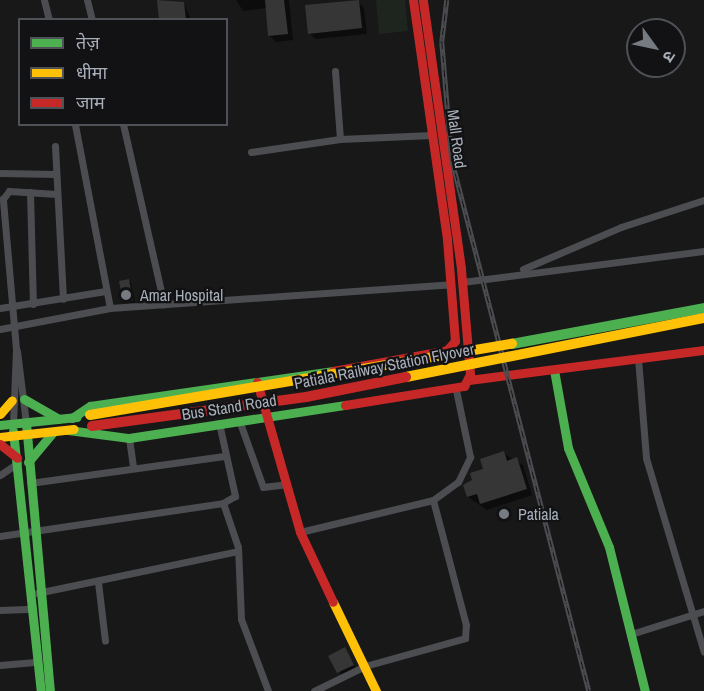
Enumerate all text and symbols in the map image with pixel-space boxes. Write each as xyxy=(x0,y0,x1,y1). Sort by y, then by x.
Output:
legend xyxy=(18,18,228,126)
north arrow xyxy=(626,18,686,78)
text: तेज़ xyxy=(76,30,100,55)
text: उ xyxy=(658,47,681,67)
text: धीमा xyxy=(76,60,107,85)
text: जाम xyxy=(76,90,105,115)
street label: Mall Road xyxy=(443,108,471,170)
place label: Amar Hospital xyxy=(140,285,223,305)
marker: Amar Hospital xyxy=(117,286,135,304)
street label: Patiala Railway Station Flyover xyxy=(292,339,476,393)
street label: Bus Stand Road xyxy=(180,390,278,424)
place label: Patiala xyxy=(518,504,559,524)
marker: Patiala xyxy=(495,505,513,523)

